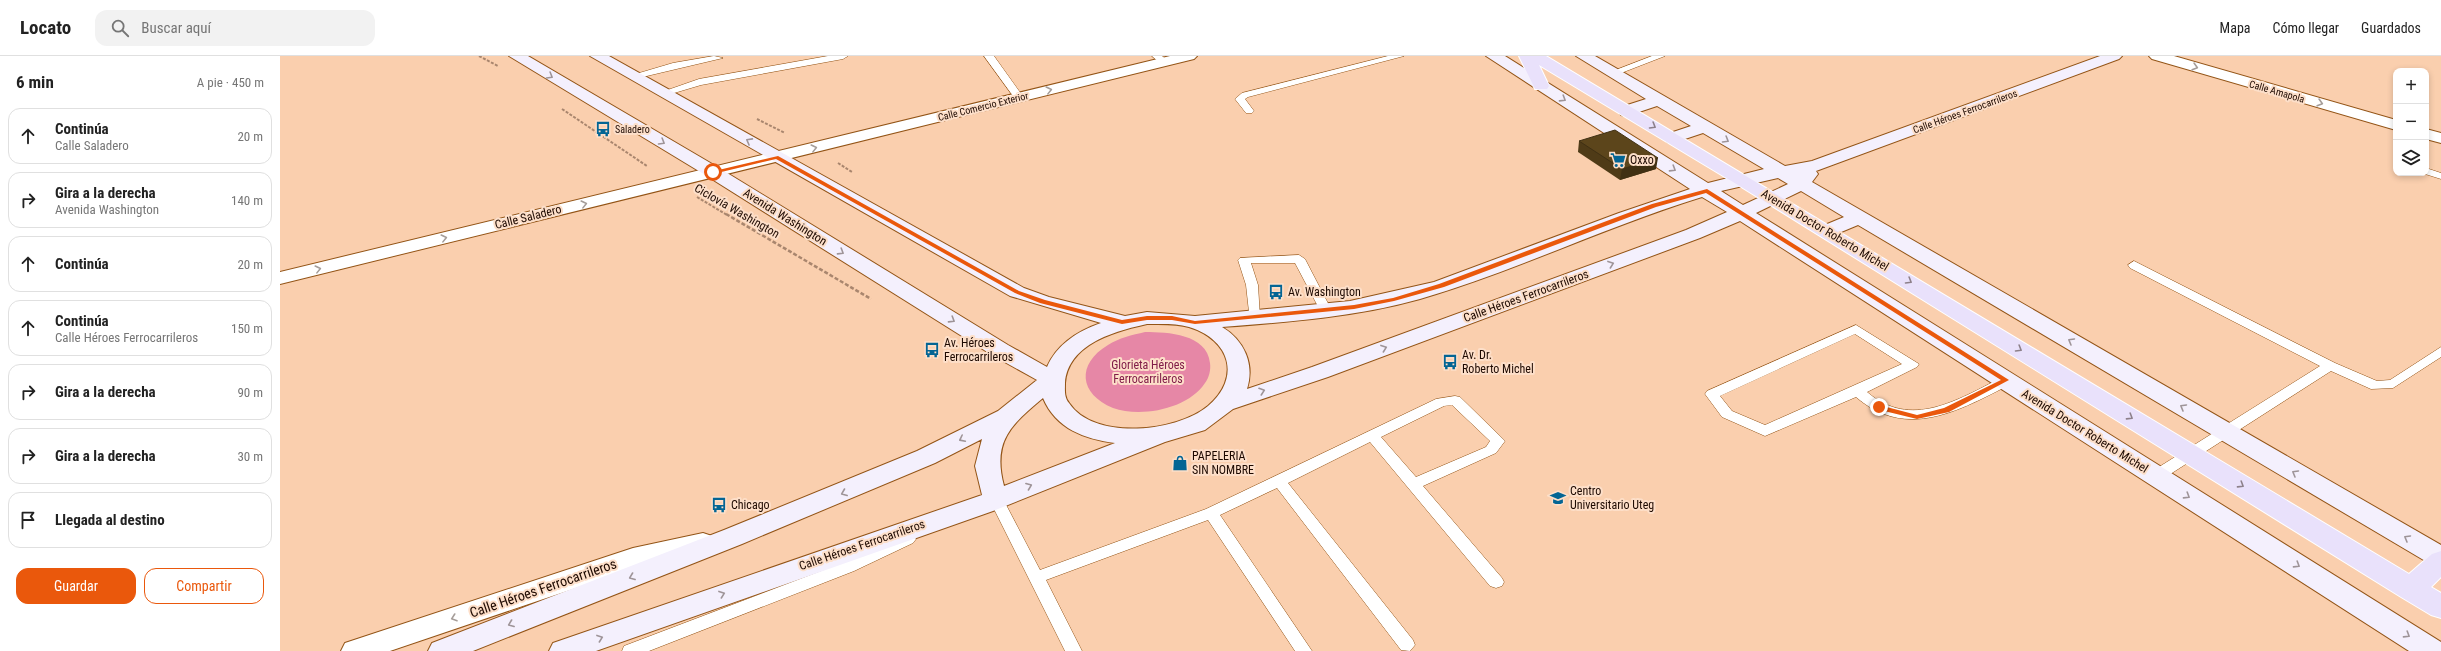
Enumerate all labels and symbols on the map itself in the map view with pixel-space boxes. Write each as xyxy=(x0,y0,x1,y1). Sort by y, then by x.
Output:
one-way arrow xyxy=(2191,62,2198,71)
one-way arrow xyxy=(546,71,553,78)
street label: Calle Amapola xyxy=(2248,78,2306,105)
one-way arrow xyxy=(1046,87,1053,95)
street label: Calle Héroes Ferrocarrileros xyxy=(1912,87,2019,135)
street label: Calle Comercio Exterior xyxy=(937,90,1029,123)
one-way arrow xyxy=(1559,95,1566,102)
one-way arrow xyxy=(2316,98,2323,107)
bus stop icon: Saladero xyxy=(594,120,612,138)
one-way arrow xyxy=(1649,122,1656,129)
place label: Saladero xyxy=(615,124,650,135)
one-way arrow xyxy=(1722,135,1729,143)
one-way arrow xyxy=(658,138,665,145)
one-way arrow xyxy=(746,139,753,146)
one-way arrow xyxy=(811,144,818,152)
supermarket icon: Oxxo xyxy=(1609,151,1627,169)
place label: Oxxo xyxy=(1630,153,1654,167)
route start xyxy=(704,163,722,181)
one-way arrow xyxy=(1668,164,1675,171)
street label: Ciclovía Washington xyxy=(692,181,782,241)
street label: Avenida Washington xyxy=(741,186,830,248)
street label: Avenida Doctor Roberto Michel xyxy=(1759,186,1891,274)
one-way arrow xyxy=(581,200,587,208)
street label: Calle Saladero xyxy=(493,202,563,232)
one-way arrow xyxy=(441,234,447,242)
one-way arrow xyxy=(837,247,844,255)
one-way arrow xyxy=(1608,261,1615,269)
one-way arrow xyxy=(315,265,321,273)
street label: Calle Héroes Ferrocarrileros xyxy=(1461,267,1591,325)
one-way arrow xyxy=(1905,276,1912,284)
bus stop icon: Av. Washington xyxy=(1267,283,1285,301)
place label: Av. Washington xyxy=(1288,285,1361,299)
one-way arrow xyxy=(948,316,955,323)
place label: Av. Héroes Ferrocarrileros xyxy=(944,336,1013,364)
one-way arrow xyxy=(2068,339,2075,346)
bus stop icon: Av. Héroes Ferrocarrileros xyxy=(923,341,941,359)
one-way arrow xyxy=(1381,344,1388,352)
one-way arrow xyxy=(2015,344,2022,351)
place label: Av. Dr. Roberto Michel xyxy=(1462,348,1534,376)
bus stop icon: Av. Dr. Roberto Michel xyxy=(1441,353,1459,371)
park label: Glorieta Héroes Ferrocarrileros xyxy=(1111,358,1185,386)
street label: Avenida Doctor Roberto Michel xyxy=(2019,386,2151,476)
one-way arrow xyxy=(1258,388,1265,396)
route end xyxy=(1870,398,1888,416)
one-way arrow xyxy=(2180,404,2187,411)
one-way arrow xyxy=(2126,412,2133,419)
one-way arrow xyxy=(959,434,966,442)
place label: PAPELERIA SIN NOMBRE xyxy=(1192,449,1254,477)
shop icon: PAPELERIA SIN NOMBRE xyxy=(1171,454,1189,472)
one-way arrow xyxy=(2292,470,2299,477)
one-way arrow xyxy=(2237,480,2244,487)
one-way arrow xyxy=(1026,483,1033,491)
place label: Centro Universitario Uteg xyxy=(1570,484,1654,512)
one-way arrow xyxy=(840,488,847,496)
school or university icon: Centro Universitario Uteg xyxy=(1549,489,1567,507)
one-way arrow xyxy=(2183,491,2190,498)
bus stop icon: Chicago xyxy=(710,496,728,514)
place label: Chicago xyxy=(731,498,770,512)
street label: Calle Héroes Ferrocarrileros xyxy=(797,517,927,573)
one-way arrow xyxy=(2404,536,2411,543)
street label: Calle Héroes Ferrocarrileros xyxy=(467,555,619,621)
one-way arrow xyxy=(2293,561,2300,568)
one-way arrow xyxy=(628,572,635,580)
one-way arrow xyxy=(718,591,725,599)
one-way arrow xyxy=(451,613,458,622)
one-way arrow xyxy=(507,620,514,628)
one-way arrow xyxy=(2403,630,2410,638)
one-way arrow xyxy=(596,634,603,643)

